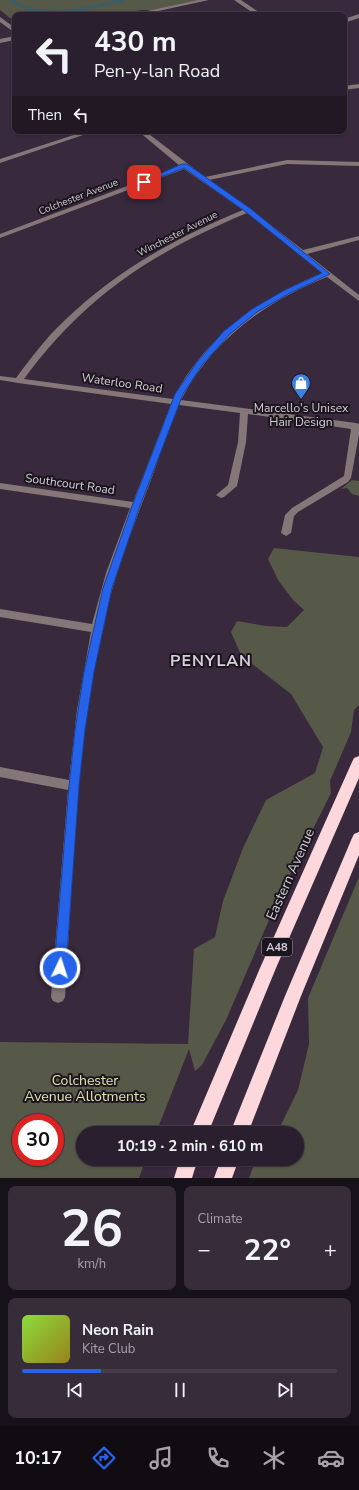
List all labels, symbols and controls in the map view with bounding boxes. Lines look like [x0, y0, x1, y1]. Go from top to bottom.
text: 430 m [94, 23, 177, 61]
icon: left [28, 28, 80, 80]
text: Pen-y-lan Road [94, 59, 220, 83]
icon: left [70, 104, 92, 126]
text: Then [28, 105, 62, 125]
pin [127, 165, 161, 199]
icon: arrive [133, 171, 155, 193]
street label: Colchester Avenue [37, 175, 120, 219]
street label: Winchester Avenue [135, 208, 220, 260]
street label: Waterloo Road [81, 369, 163, 397]
shop icon: Marcello's Unisex Hair Design [290, 372, 312, 400]
place label: Marcello's Unisex Hair Design [254, 400, 349, 430]
street label: Southcourt Road [24, 470, 116, 498]
district label: PENYLAN [170, 650, 252, 672]
street label: Eastern Avenue [262, 825, 319, 923]
road number: A48 [262, 938, 292, 956]
position arrow [39, 947, 81, 989]
park label: Colchester Avenue Allotments [24, 1071, 146, 1106]
speed limit sign: 30 [12, 1114, 64, 1166]
text: 10:19 · 2 min · 610 m [117, 1136, 263, 1156]
text: 26 [61, 1193, 123, 1264]
text: Climate [198, 1210, 243, 1228]
text: 22° [244, 1230, 291, 1271]
text: − [198, 1235, 211, 1265]
text: + [324, 1235, 337, 1265]
text: km/h [77, 1255, 106, 1273]
text: Neon Rain [82, 1320, 154, 1340]
text: Kite Club [82, 1340, 135, 1358]
icon: previous [64, 1379, 86, 1401]
icon: pause [169, 1379, 191, 1401]
icon: next [274, 1379, 296, 1401]
icon: directions [90, 1444, 118, 1472]
icon: music [147, 1444, 175, 1472]
icon: phone [204, 1444, 232, 1472]
icon: climate [260, 1444, 288, 1472]
icon: car [317, 1444, 345, 1472]
text: 10:17 [14, 1446, 62, 1470]

